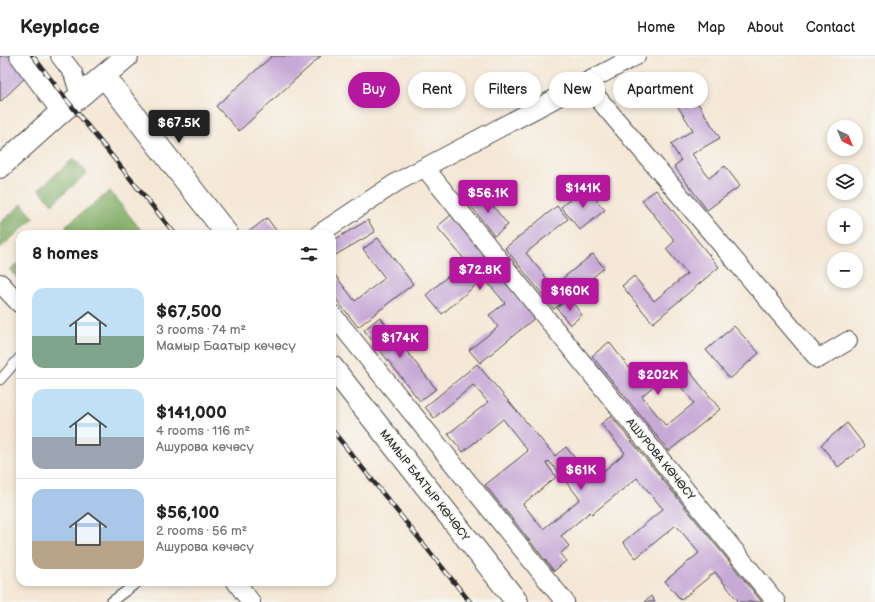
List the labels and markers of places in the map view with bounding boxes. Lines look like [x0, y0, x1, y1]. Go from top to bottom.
pin: $67.5K [146, 110, 212, 144]
pin: $141K [555, 175, 611, 209]
pin: $56.1K [455, 180, 521, 214]
pin: $72.8K [447, 257, 513, 291]
pin: $160K [542, 278, 598, 312]
pin: $174K [372, 325, 428, 359]
pin: $202K [630, 362, 686, 396]
pin: $61K [557, 457, 605, 491]

